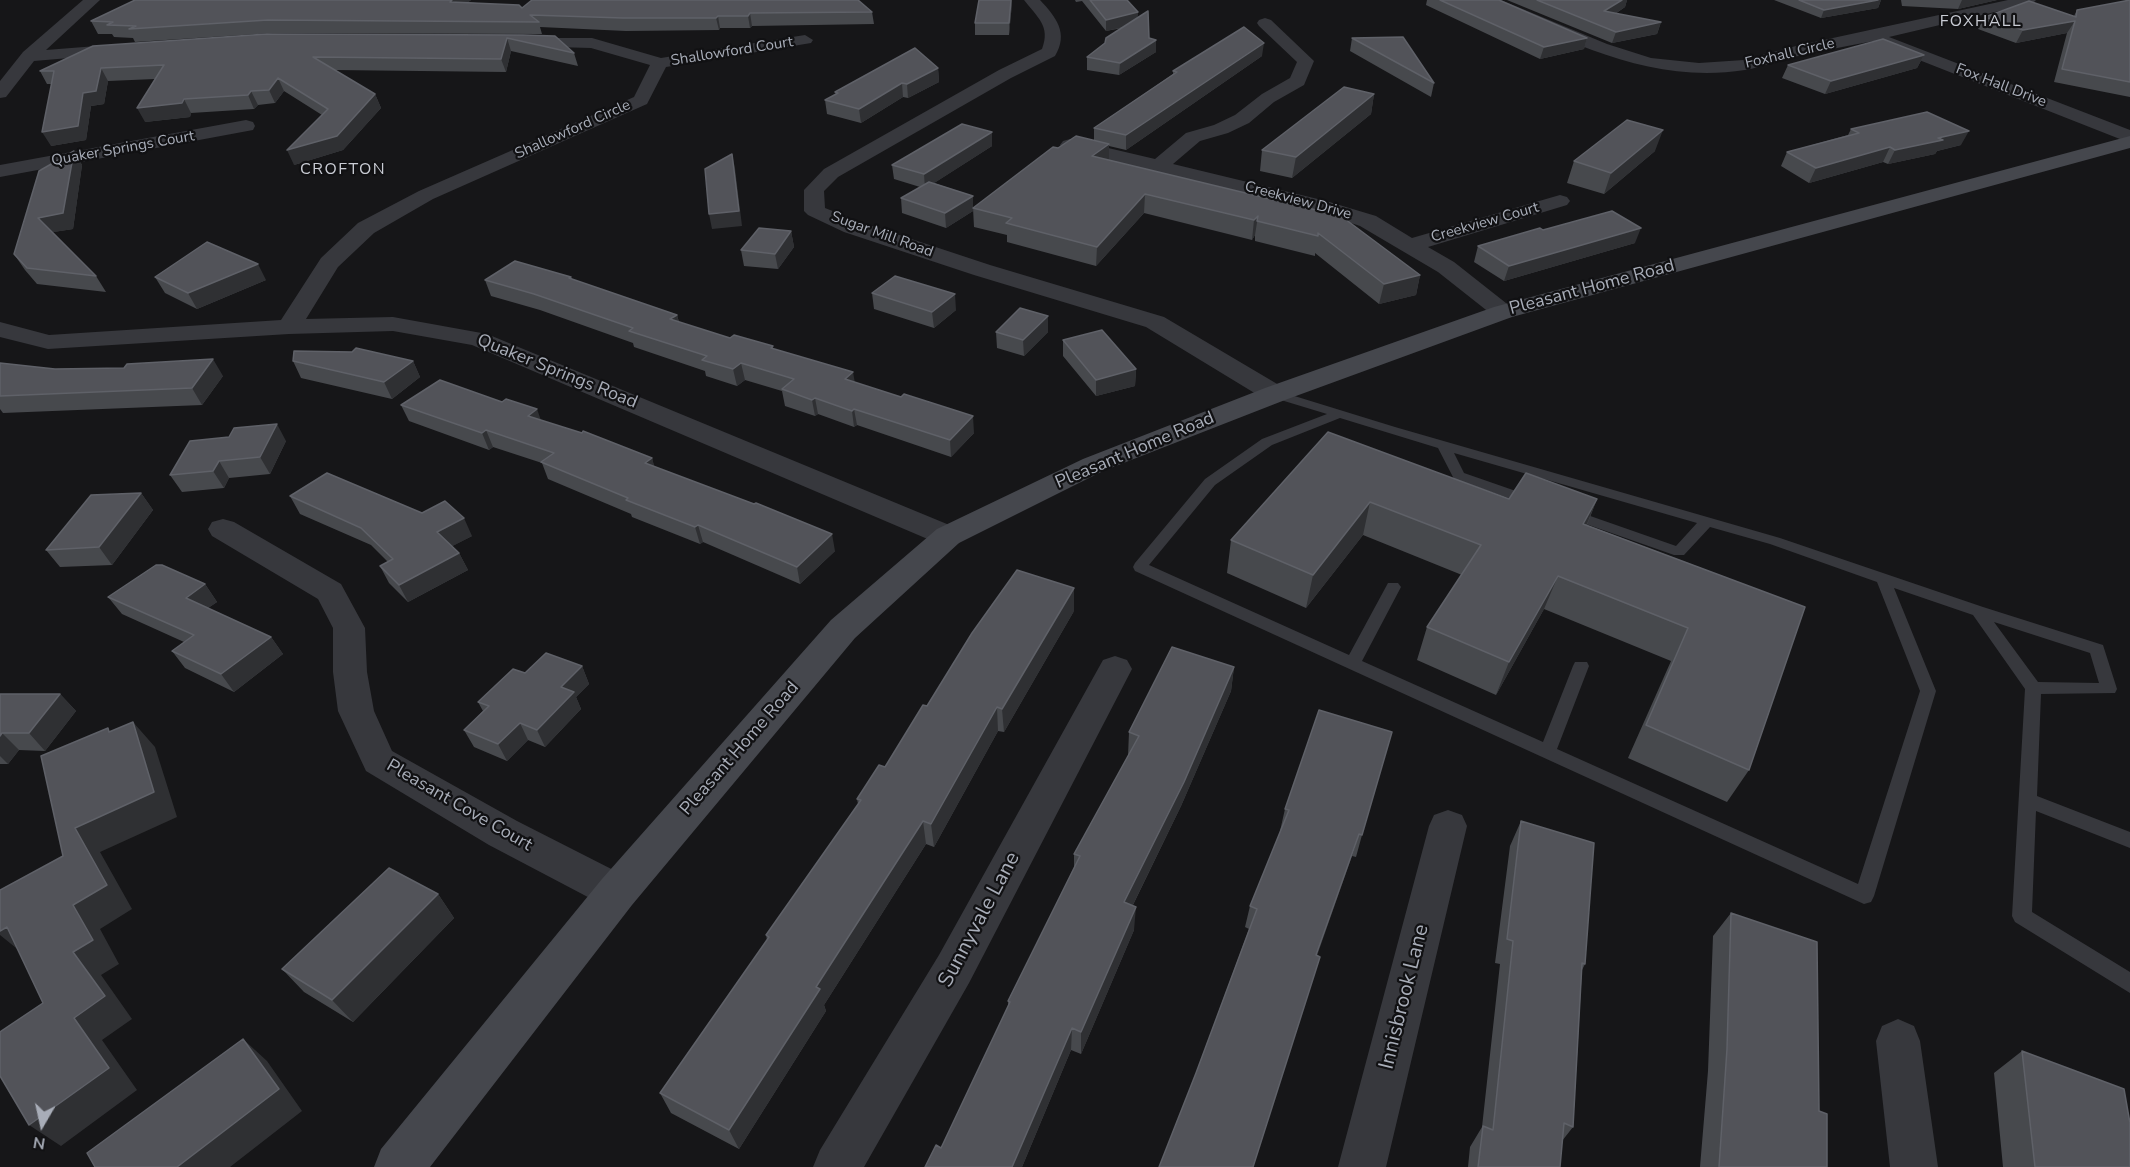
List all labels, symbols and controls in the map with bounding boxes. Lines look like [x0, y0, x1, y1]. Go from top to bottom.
district label: FOXHALL [1940, 12, 2022, 32]
street label: Shallowford Court [669, 33, 795, 71]
street label: Foxhall Circle [1743, 35, 1837, 73]
street label: Fox Hall Drive [1953, 60, 2049, 112]
street label: Shallowford Circle [512, 96, 634, 164]
street label: Quaker Springs Court [50, 128, 196, 170]
district label: CROFTON [300, 160, 386, 180]
street label: Creekview Drive [1243, 178, 1353, 224]
street label: Creekview Court [1429, 199, 1541, 247]
street label: Sugar Mill Road [828, 208, 936, 262]
street label: Pleasant Home Road [1507, 256, 1677, 320]
street label: Quaker Springs Road [474, 330, 640, 414]
street label: Pleasant Home Road [1052, 408, 1218, 494]
street label: Pleasant Home Road [676, 678, 804, 820]
street label: Pleasant Cove Court [382, 755, 536, 857]
street label: Sunnyvale Lane [934, 848, 1026, 992]
street label: Innisbrook Lane [1375, 922, 1435, 1072]
north arrow [12, 1095, 72, 1155]
text: N [32, 1131, 47, 1155]

